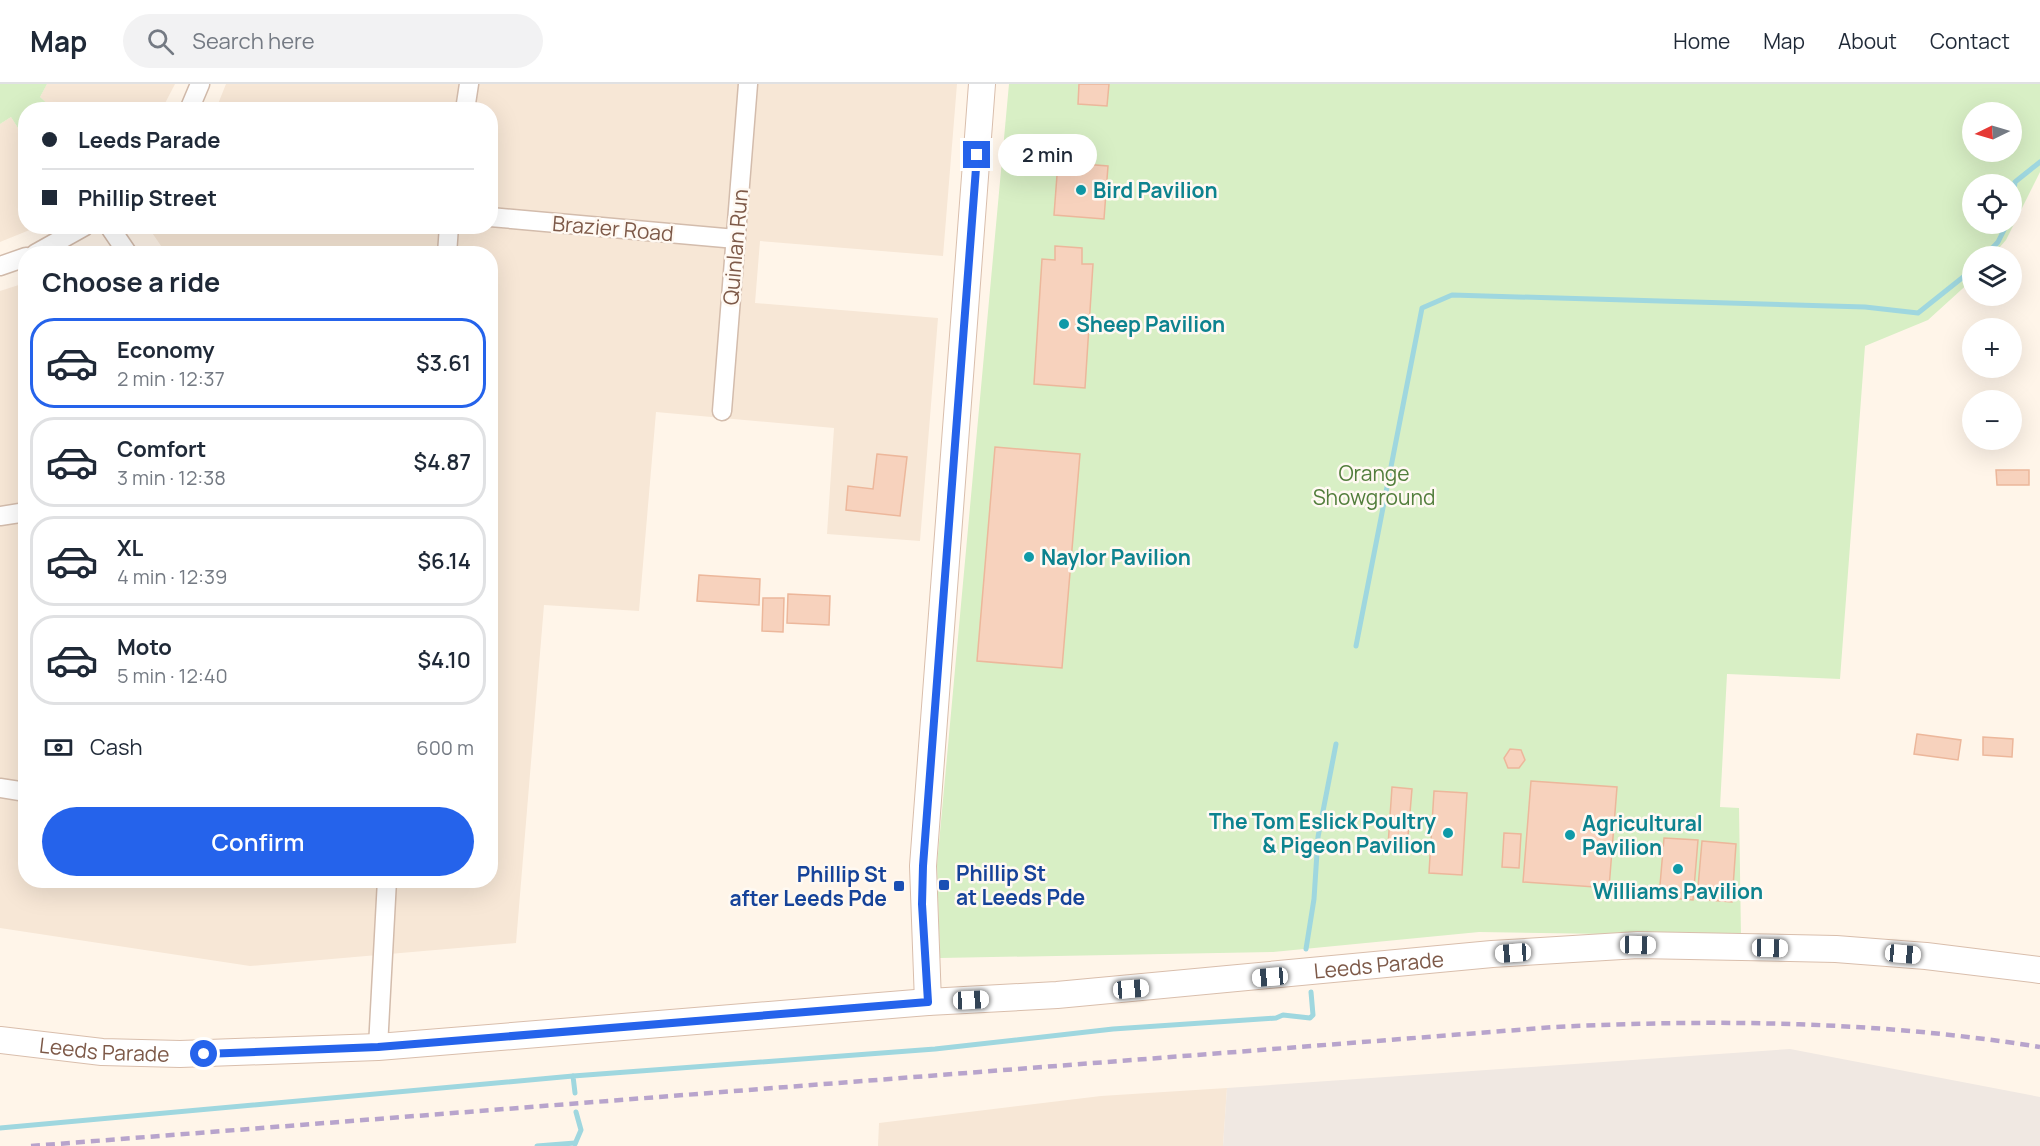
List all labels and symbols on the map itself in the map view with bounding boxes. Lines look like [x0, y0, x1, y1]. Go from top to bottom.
north arrow [1962, 102, 2022, 162]
callout: 2 min [998, 134, 1097, 176]
route end [963, 141, 990, 168]
place label: Bird Pavilion [1093, 176, 1218, 204]
marker: Bird Pavilion [1074, 183, 1088, 197]
street label: Quinlan Run [716, 188, 754, 306]
street label: Brazier Road [551, 209, 675, 247]
place label: Sheep Pavilion [1076, 310, 1225, 338]
marker: Sheep Pavilion [1057, 317, 1071, 331]
park label: Orange Showground [1313, 459, 1435, 511]
place label: Naylor Pavilion [1041, 543, 1191, 571]
marker: Naylor Pavilion [1022, 550, 1036, 564]
place label: The Tom Eslick Poultry & Pigeon Pavilion [1209, 807, 1436, 859]
place label: Agricultural Pavilion [1582, 809, 1703, 861]
marker: The Tom Eslick Poultry & Pigeon Pavilion [1441, 826, 1455, 840]
marker: Agricultural Pavilion [1563, 828, 1577, 842]
place label: Phillip St at Leeds Pde [956, 859, 1085, 911]
place label: Phillip St after Leeds Pde [729, 860, 887, 912]
marker: Williams Pavilion [1671, 862, 1685, 876]
place label: Williams Pavilion [1593, 877, 1763, 905]
marker: Phillip St at Leeds Pde [937, 878, 951, 892]
marker: Phillip St after Leeds Pde [892, 879, 906, 893]
car [1620, 936, 1656, 954]
car [1752, 939, 1788, 957]
car [1494, 943, 1532, 963]
car [1884, 943, 1922, 965]
street label: Leeds Parade [1312, 945, 1445, 985]
car [1251, 966, 1289, 988]
car [1112, 978, 1150, 1000]
car [953, 990, 989, 1010]
street label: Leeds Parade [38, 1031, 170, 1068]
route start [190, 1040, 217, 1067]

